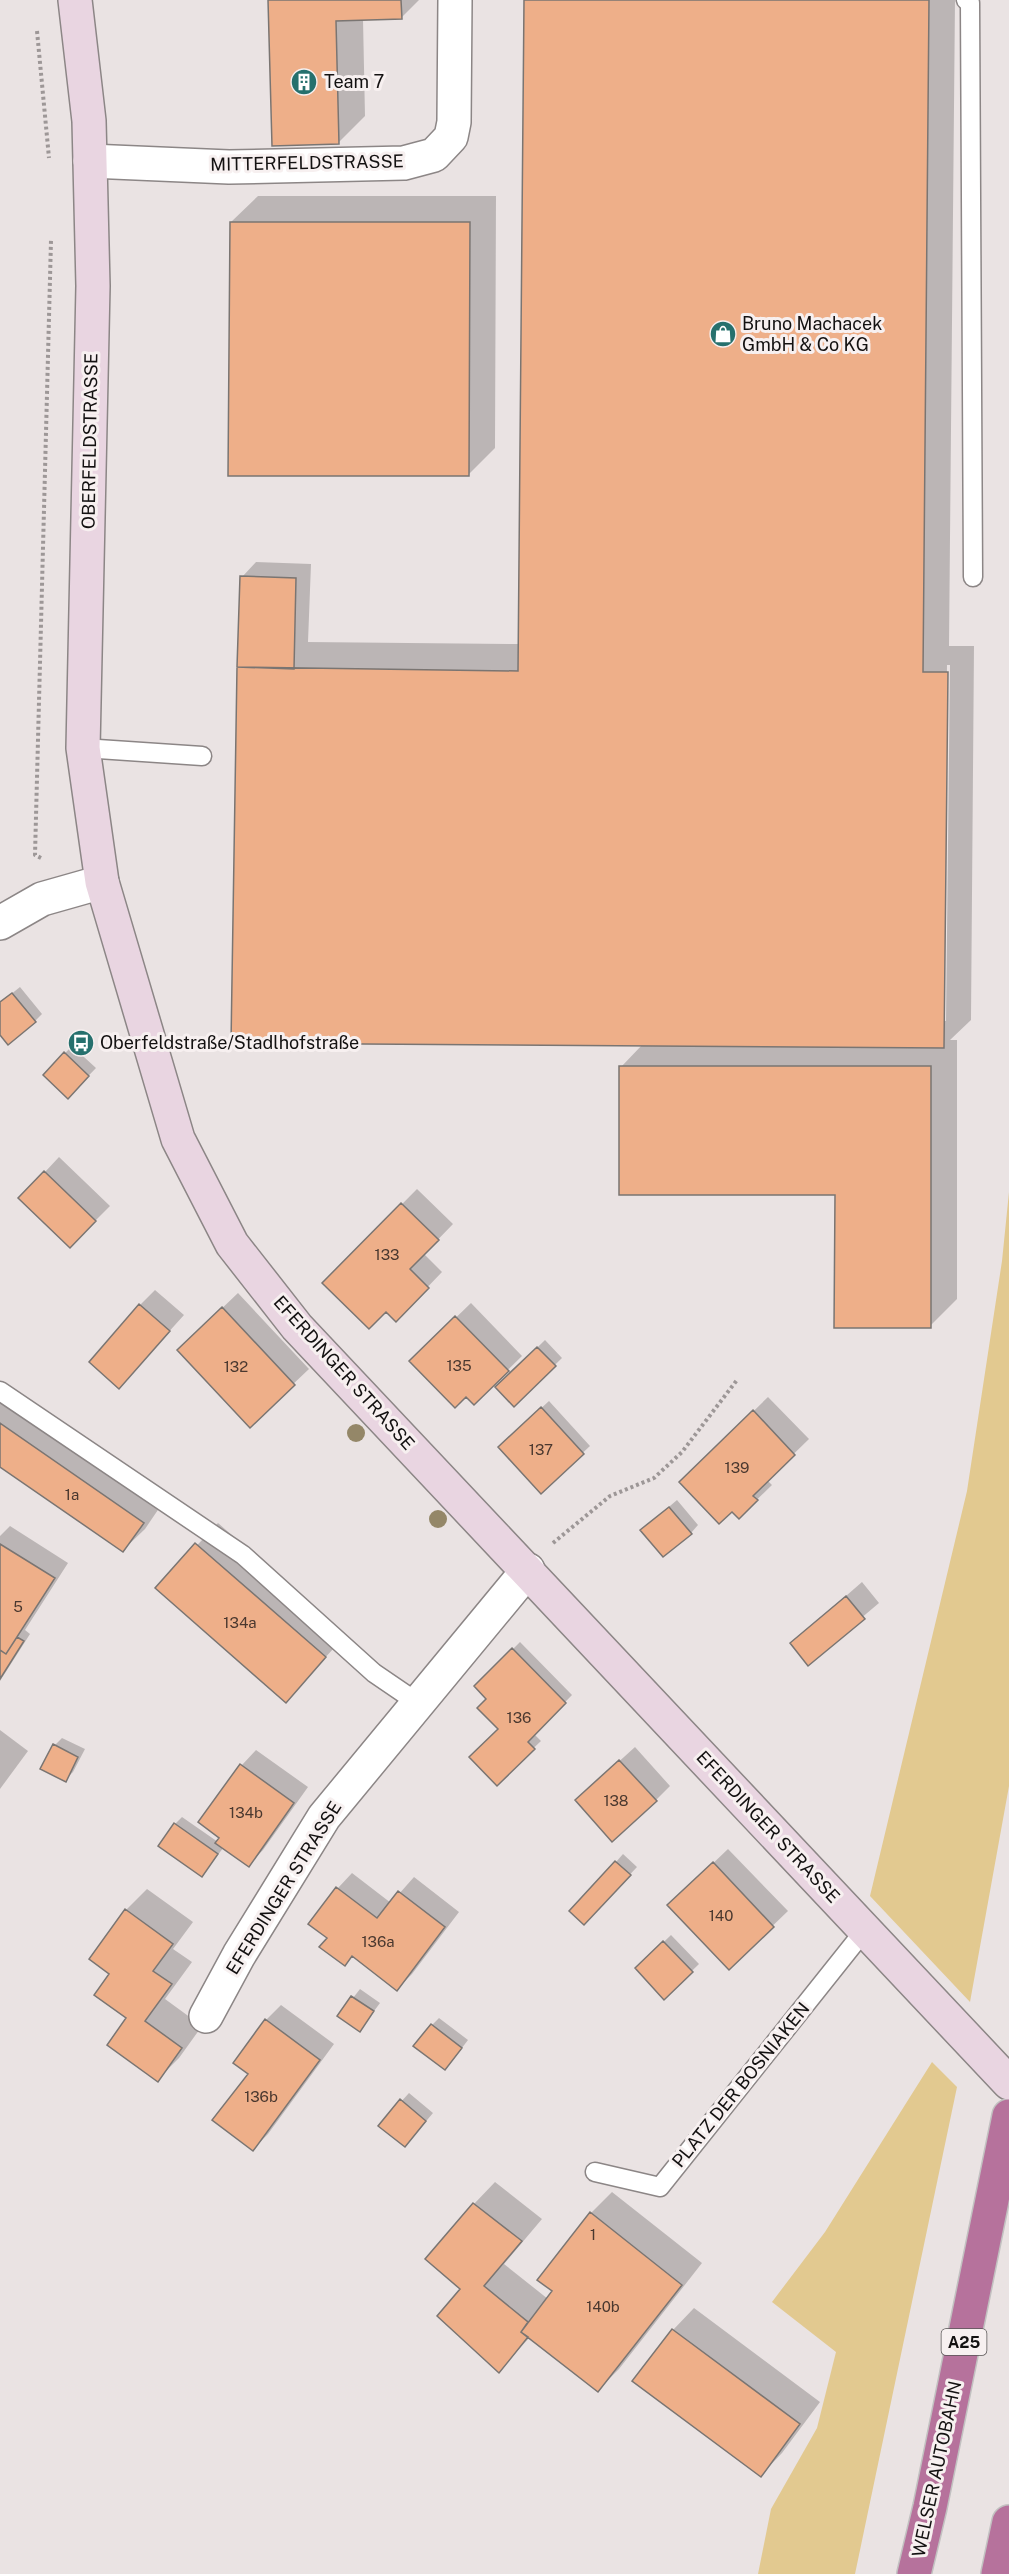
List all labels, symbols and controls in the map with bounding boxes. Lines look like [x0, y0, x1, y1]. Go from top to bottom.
building icon: Team 7 [289, 67, 319, 97]
place label: Team 7 [324, 71, 384, 92]
street label: MITTERFELDSTRASSE [210, 150, 404, 175]
place label: Bruno Machacek GmbH & Co KG [742, 313, 882, 355]
shop icon: Bruno Machacek GmbH & Co KG [708, 319, 738, 349]
street label: OBERFELDSTRASSE [77, 353, 102, 529]
bus stop icon: Oberfeldstraße/Stadlhofstraße [66, 1028, 96, 1058]
place label: Oberfeldstraße/Stadlhofstraße [100, 1032, 359, 1053]
house number: 133 [375, 1246, 399, 1263]
street label: EFERDINGER STRASSE [270, 1291, 419, 1454]
house number: 135 [446, 1357, 472, 1374]
house number: 132 [224, 1358, 248, 1375]
house number: 137 [529, 1441, 553, 1458]
house number: 139 [725, 1459, 749, 1476]
house number: 1a [65, 1486, 79, 1503]
house number: 5 [13, 1598, 23, 1615]
house number: 134a [223, 1614, 257, 1631]
house number: 136 [507, 1709, 531, 1726]
street label: EFERDINGER STRASSE [692, 1746, 844, 1907]
house number: 138 [603, 1792, 629, 1809]
street label: EFERDINGER STRASSE [222, 1797, 346, 1978]
house number: 134b [229, 1804, 263, 1821]
house number: 140 [709, 1907, 733, 1924]
house number: 136a [361, 1933, 395, 1950]
street label: PLATZ DER BOSNIAKEN [668, 1998, 814, 2171]
house number: 136b [244, 2088, 278, 2105]
house number: 1 [590, 2226, 596, 2243]
house number: 140b [586, 2298, 620, 2315]
road number: A25 [942, 2329, 986, 2355]
street label: WELSER AUTOBAHN [908, 2379, 965, 2559]

